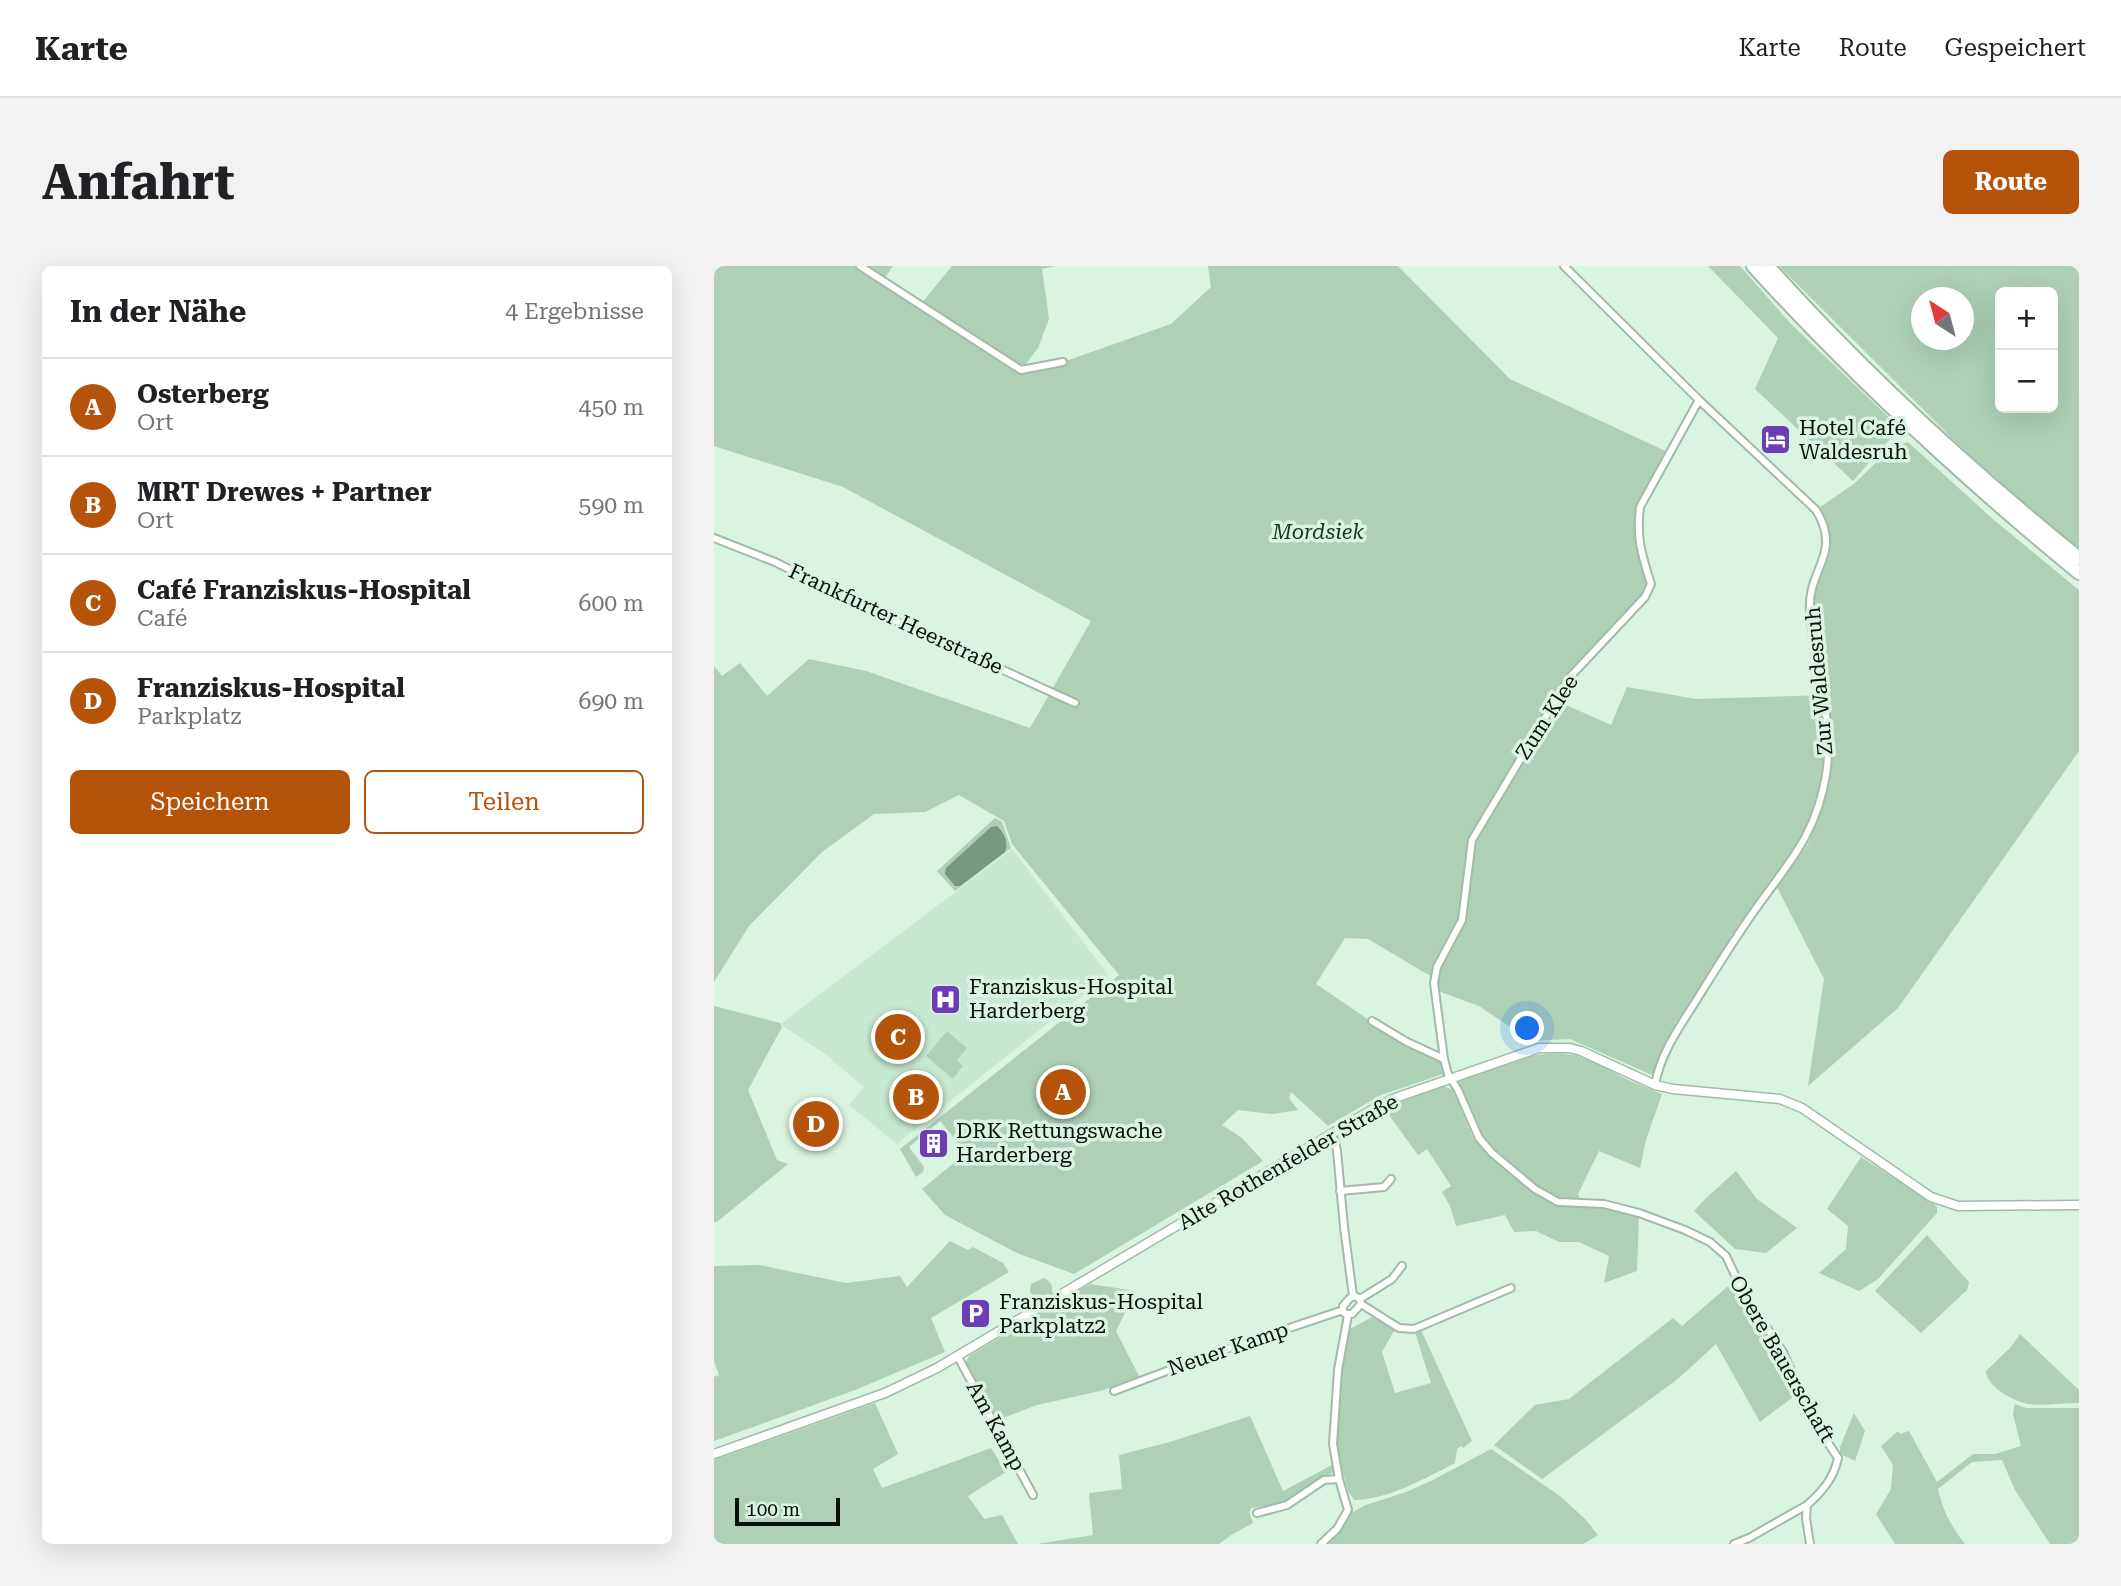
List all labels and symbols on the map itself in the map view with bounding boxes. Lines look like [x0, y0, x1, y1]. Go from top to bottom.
north arrow [1911, 287, 1974, 350]
place label: Hotel Café Waldesruh [1799, 416, 1908, 464]
hotel icon: Hotel Café Waldesruh [1759, 423, 1793, 457]
park label: Mordsiek [1271, 520, 1364, 544]
street label: Frankfurter Heerstraße [785, 559, 1007, 679]
street label: Zur Waldesruh [1801, 605, 1837, 756]
street label: Zum Klee [1511, 670, 1583, 764]
place label: Franziskus-Hospital Harderberg [969, 975, 1173, 1023]
hospital icon: Franziskus-Hospital Harderberg [929, 982, 963, 1016]
pin: C [875, 1011, 921, 1063]
your location [1510, 1011, 1544, 1045]
pin: A [1040, 1066, 1086, 1118]
pin: B [893, 1071, 939, 1123]
street label: Alte Rothenfelder Straße [1174, 1089, 1402, 1235]
pin: D [793, 1098, 839, 1150]
place label: DRK Rettungswache Harderberg [956, 1119, 1163, 1167]
building icon: DRK Rettungswache Harderberg [916, 1126, 950, 1160]
street label: Obere Bauerschaft [1724, 1271, 1840, 1447]
place label: Franziskus-Hospital Parkplatz2 [999, 1290, 1203, 1338]
parking icon: Franziskus-Hospital Parkplatz2 [959, 1297, 993, 1331]
street label: Neuer Kamp [1165, 1317, 1291, 1381]
street label: Am Kamp [962, 1377, 1030, 1475]
scale bar [735, 1495, 840, 1527]

